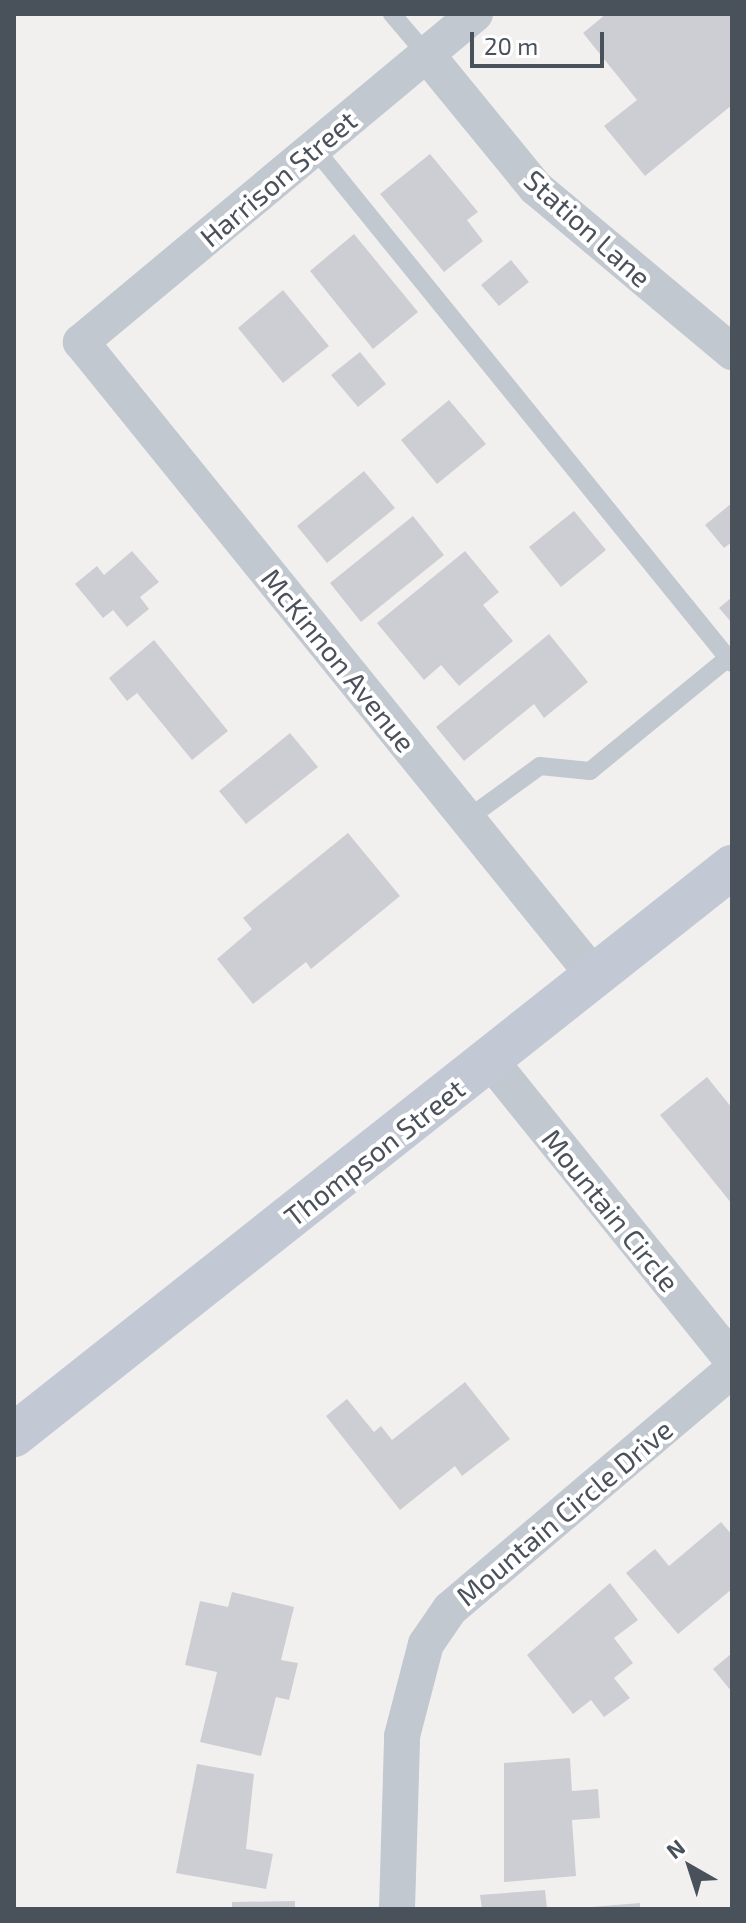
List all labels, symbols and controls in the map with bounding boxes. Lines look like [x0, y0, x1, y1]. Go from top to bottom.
scale bar [474, 16, 608, 66]
text: 20 m [484, 31, 538, 60]
street label: Harrison Street [193, 103, 363, 253]
street label: Station Lane [518, 162, 658, 294]
street label: McKinnon Avenue [255, 561, 423, 759]
street label: Thompson Street [277, 1071, 471, 1233]
street label: Mountain Circle [535, 1122, 687, 1298]
street label: Mountain Circle Drive [449, 1412, 679, 1612]
north arrow [650, 1827, 730, 1907]
text: N [661, 1833, 689, 1863]

